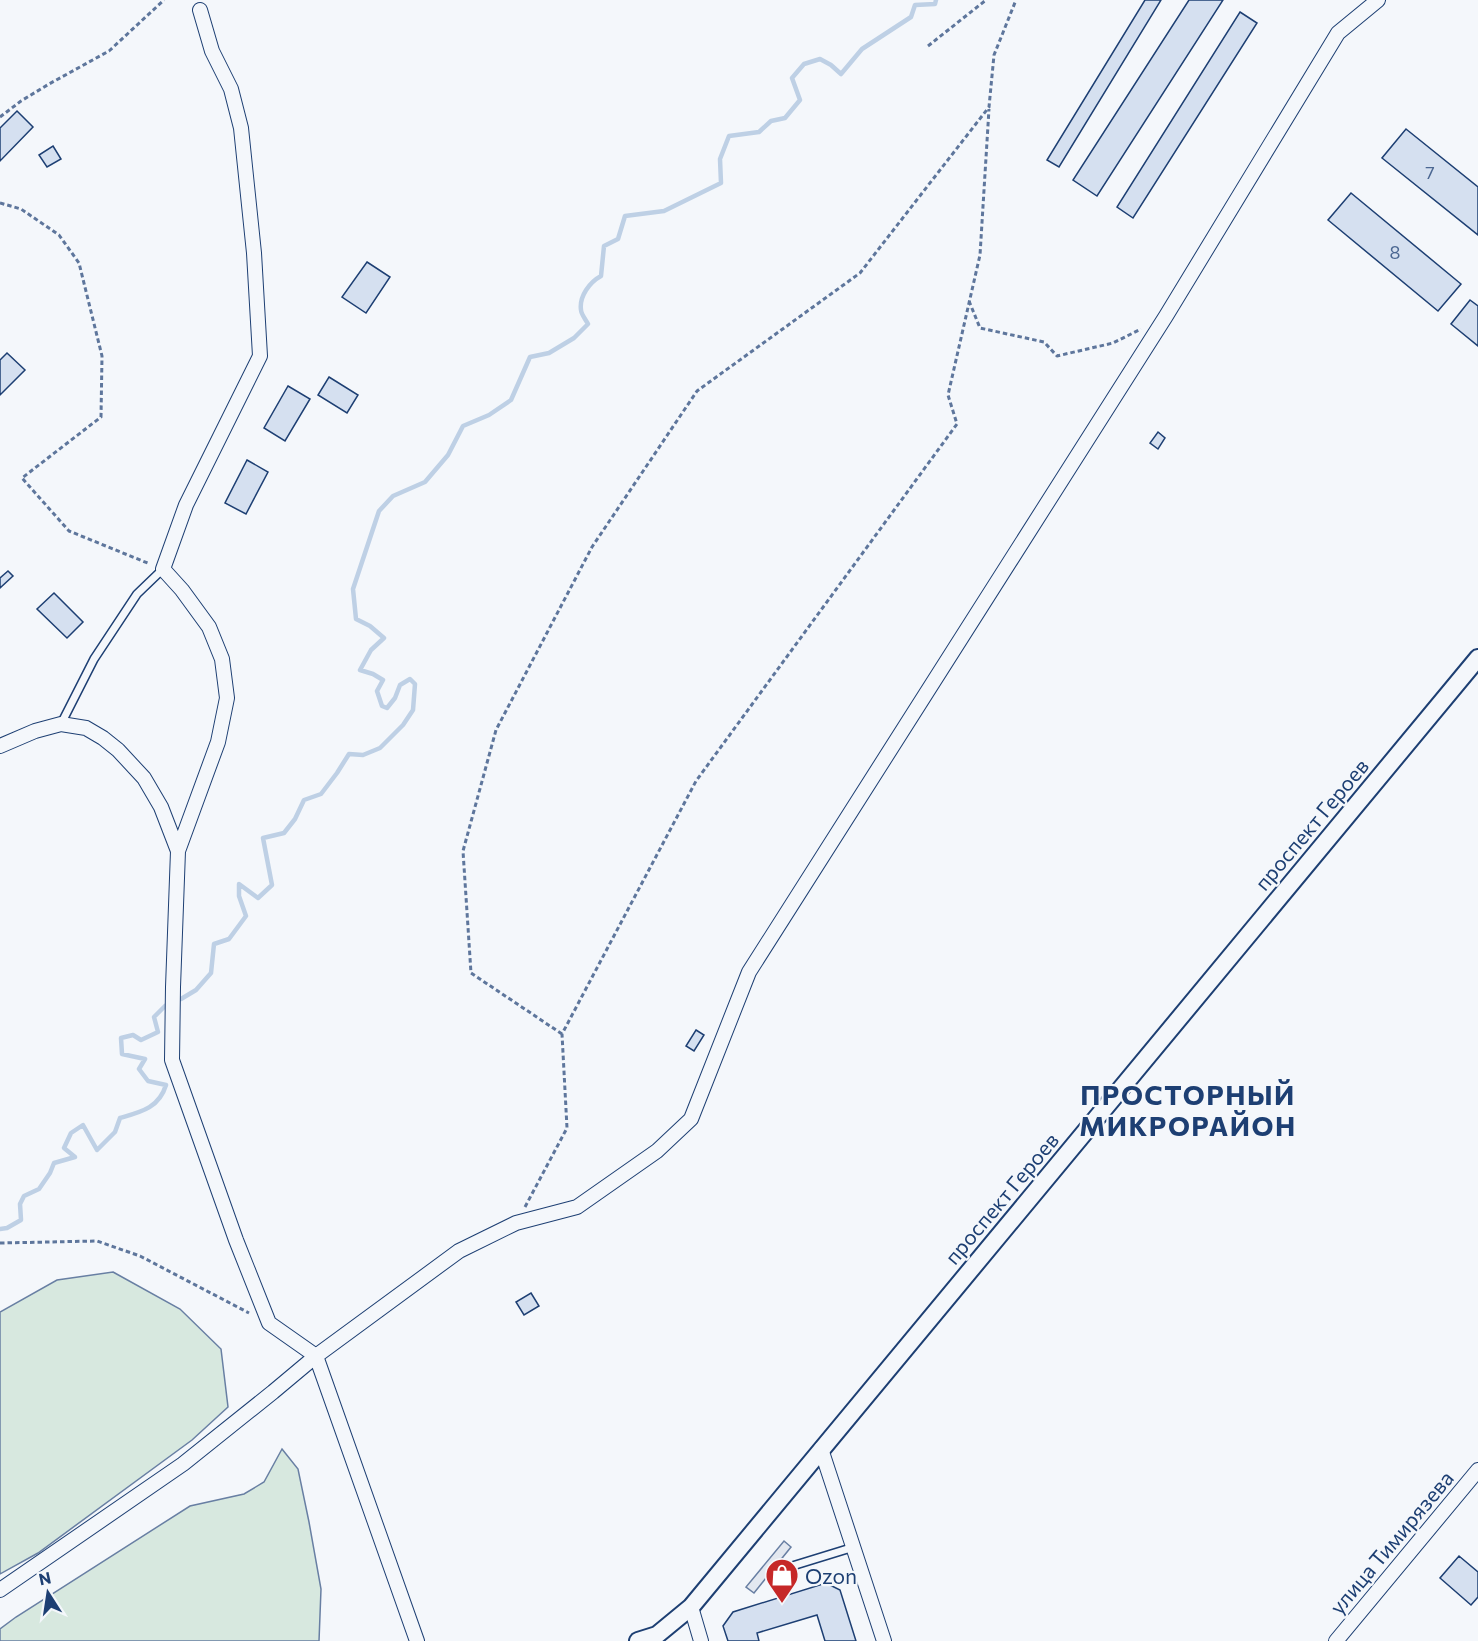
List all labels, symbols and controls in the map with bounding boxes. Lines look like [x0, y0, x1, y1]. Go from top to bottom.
house number: 7 [1425, 161, 1435, 183]
house number: 8 [1390, 241, 1401, 263]
street label: проспект Героев [1249, 753, 1373, 895]
district label: ПРОСТОРНЫЙ МИКРОРАЙОН [1079, 1078, 1297, 1142]
street label: проспект Героев [939, 1127, 1063, 1269]
street label: улица Тимирязева [1324, 1465, 1458, 1619]
shop icon: Ozon [764, 1557, 800, 1604]
north arrow [18, 1563, 78, 1623]
place label: Ozon [805, 1563, 857, 1588]
text: N [37, 1567, 53, 1588]

